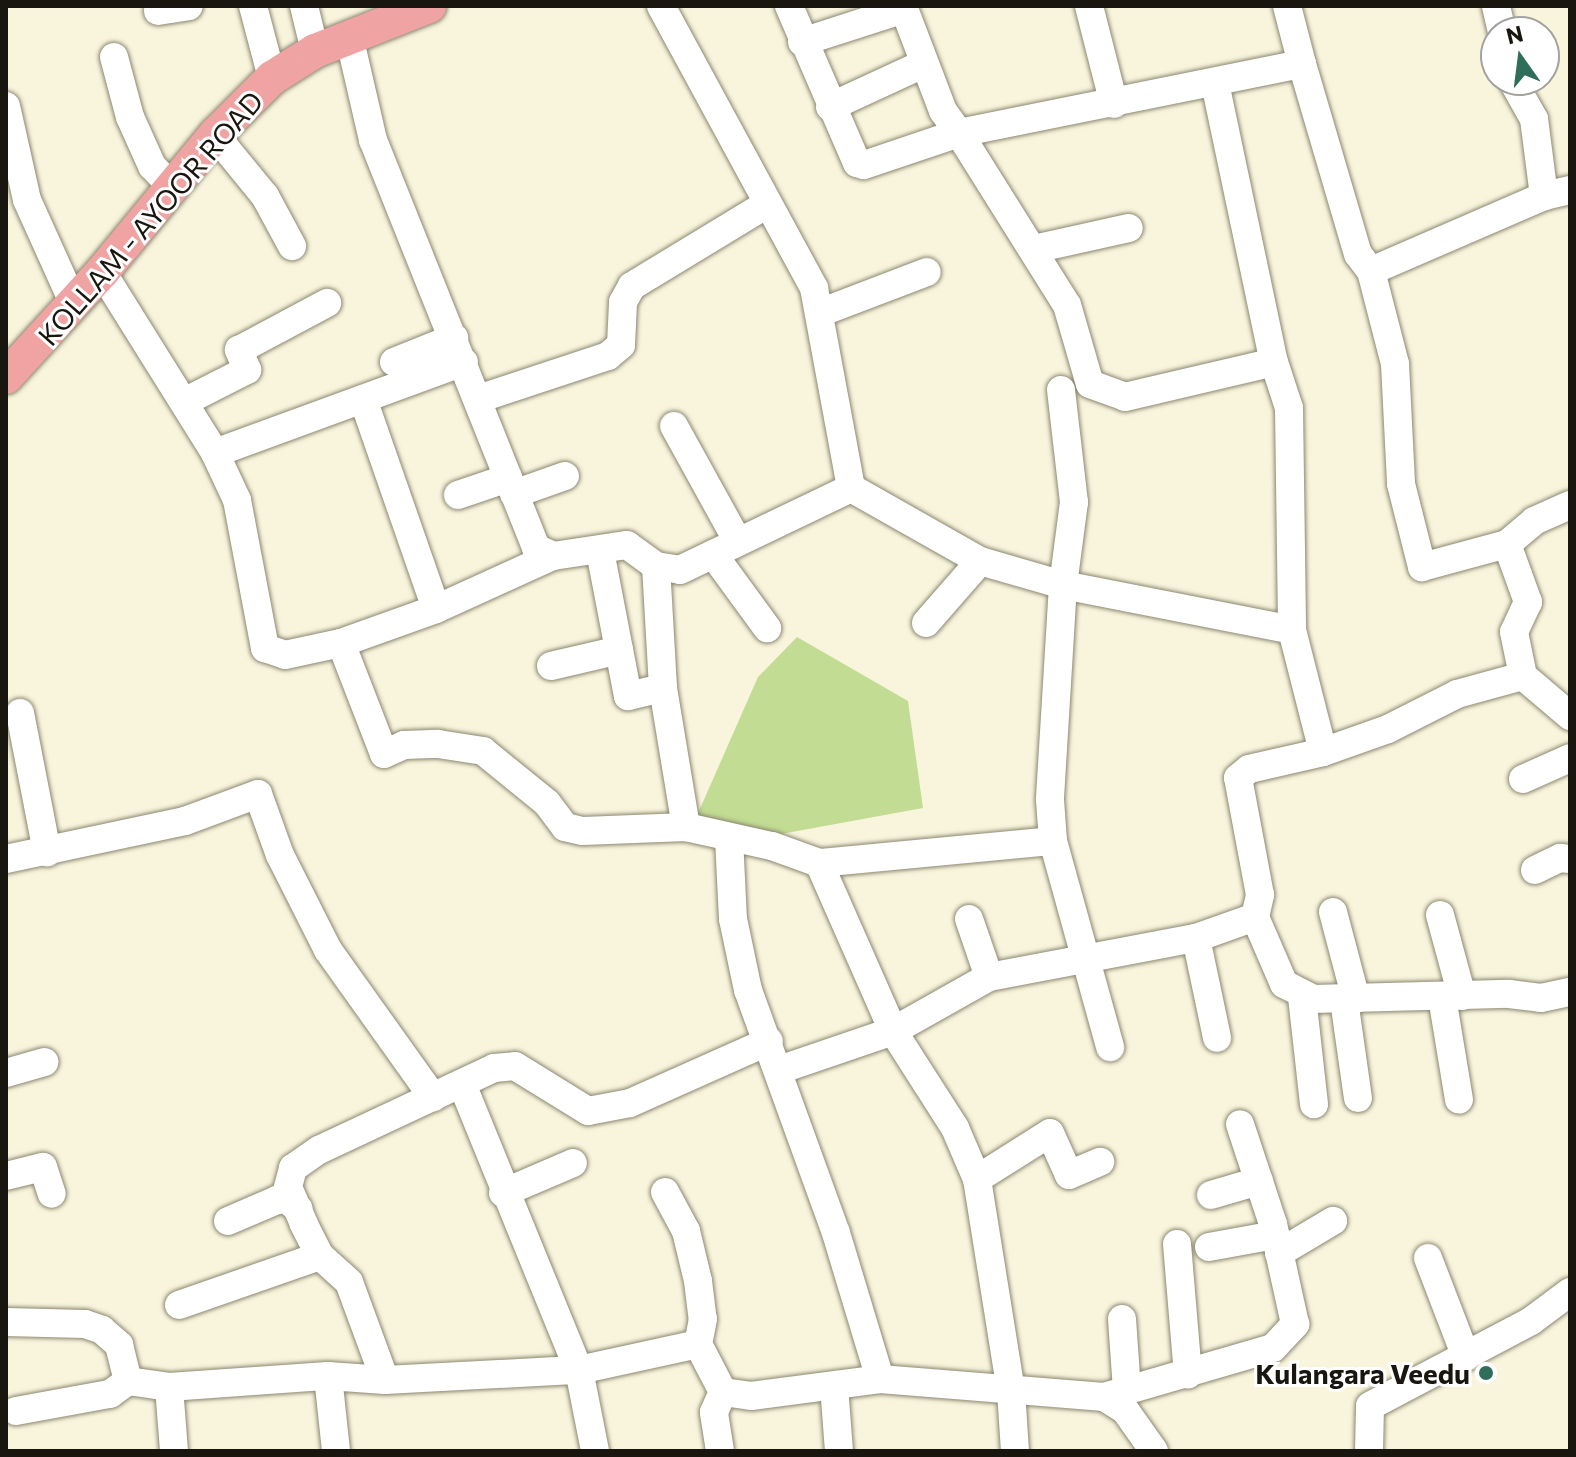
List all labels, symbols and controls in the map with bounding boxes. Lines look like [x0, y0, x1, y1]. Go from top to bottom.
north arrow [1480, 16, 1560, 96]
text: N [1503, 19, 1526, 49]
street label: KOLLAM - AYOOR ROAD [30, 84, 270, 352]
place label: Kulangara Veedu [1255, 1356, 1470, 1390]
marker: Kulangara Veedu [1477, 1364, 1495, 1382]

